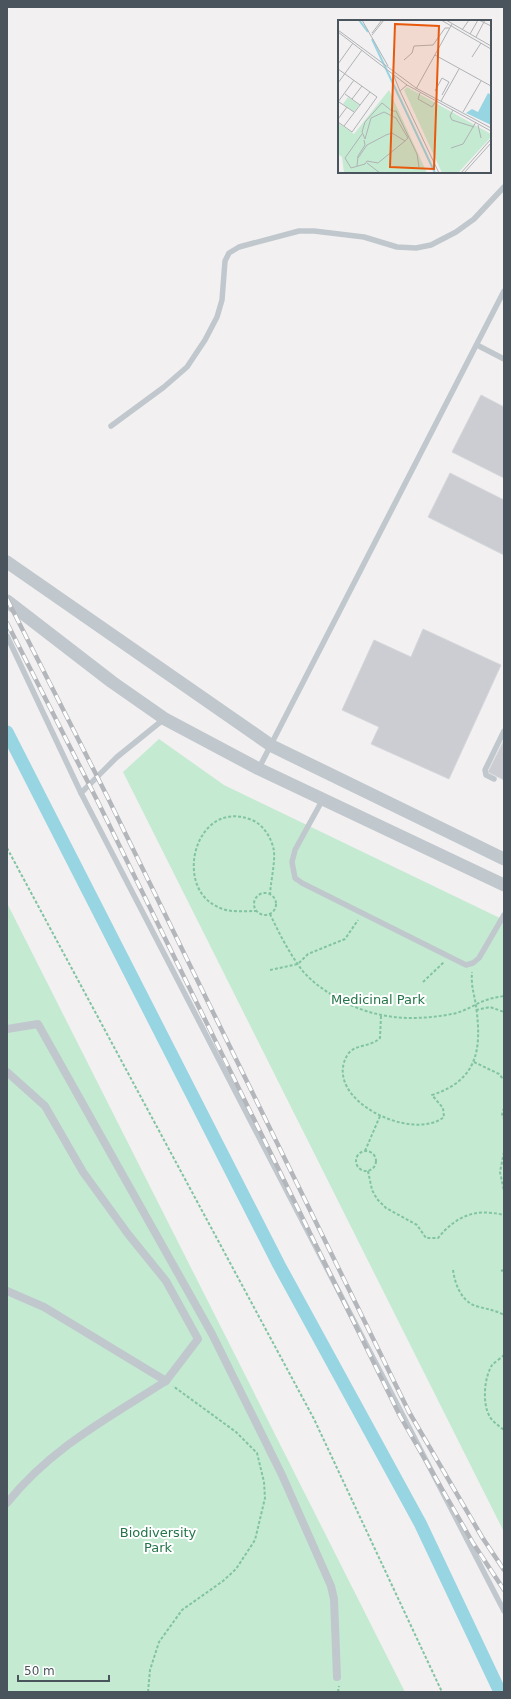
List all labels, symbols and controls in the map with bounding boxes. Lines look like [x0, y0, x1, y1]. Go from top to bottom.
inset map [338, 20, 491, 173]
park label: Medicinal Park [331, 992, 425, 1007]
park label: Biodiversity Park [120, 1525, 197, 1555]
scale bar [18, 1657, 109, 1683]
text: 50 m [24, 1664, 55, 1678]

